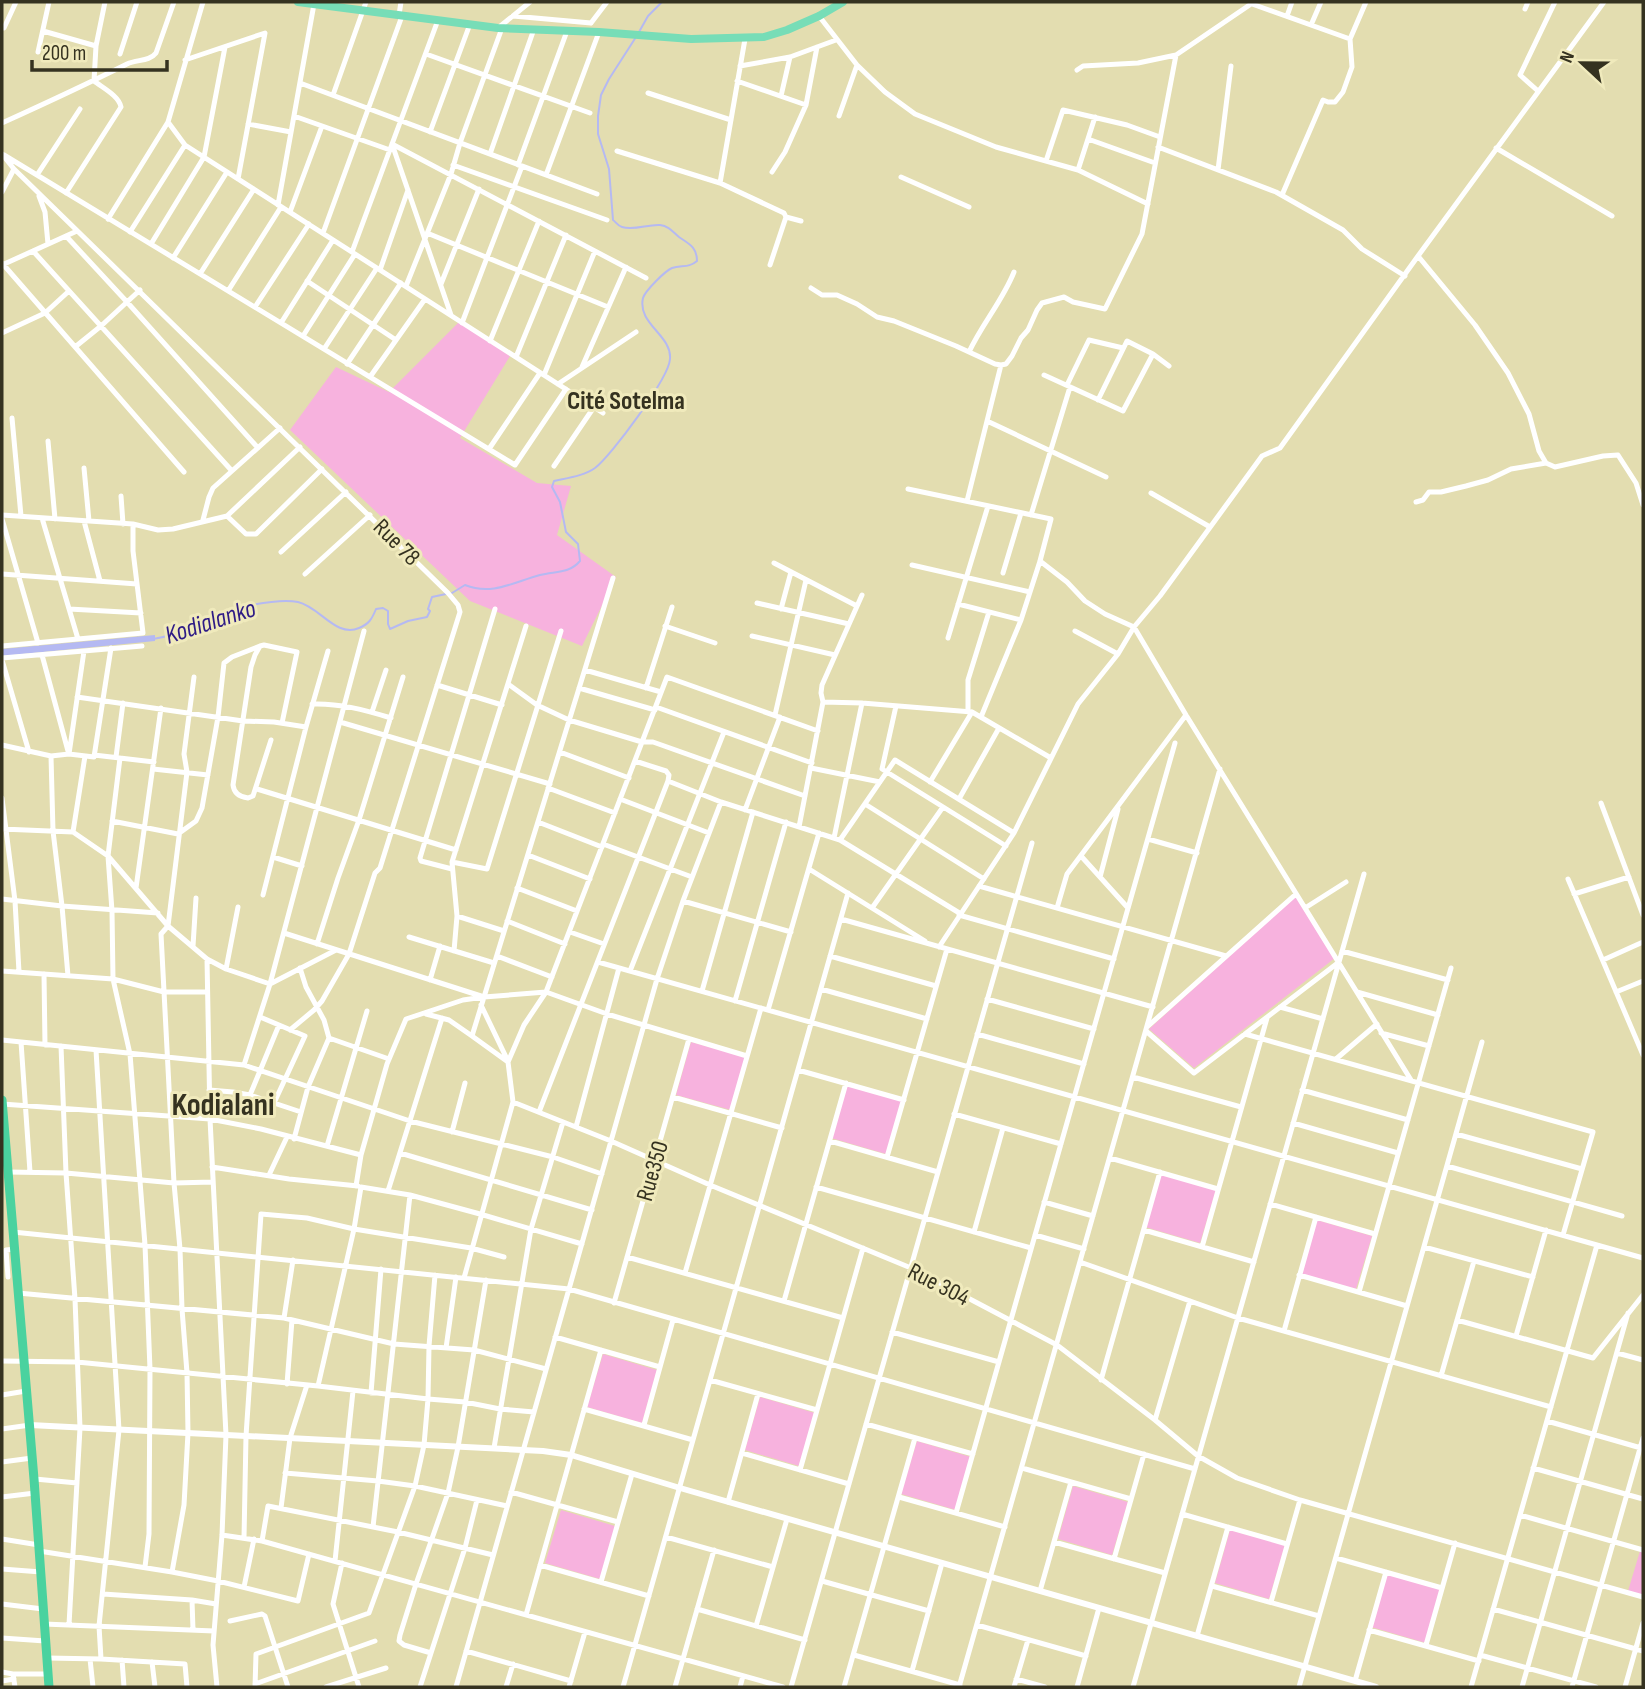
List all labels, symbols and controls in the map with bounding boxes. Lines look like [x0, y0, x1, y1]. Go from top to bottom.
scale bar [32, 28, 166, 72]
north arrow [1547, 28, 1617, 98]
text: 200 m [42, 41, 86, 66]
text: N [1555, 48, 1580, 66]
district label: Cité Sotelma [567, 386, 685, 417]
street label: Rue 78 [367, 513, 426, 572]
water label: Kodialanko [161, 593, 260, 652]
district label: Kodialani [172, 1086, 274, 1125]
street label: Rue350 [630, 1138, 675, 1205]
street label: Rue 304 [903, 1257, 974, 1312]

